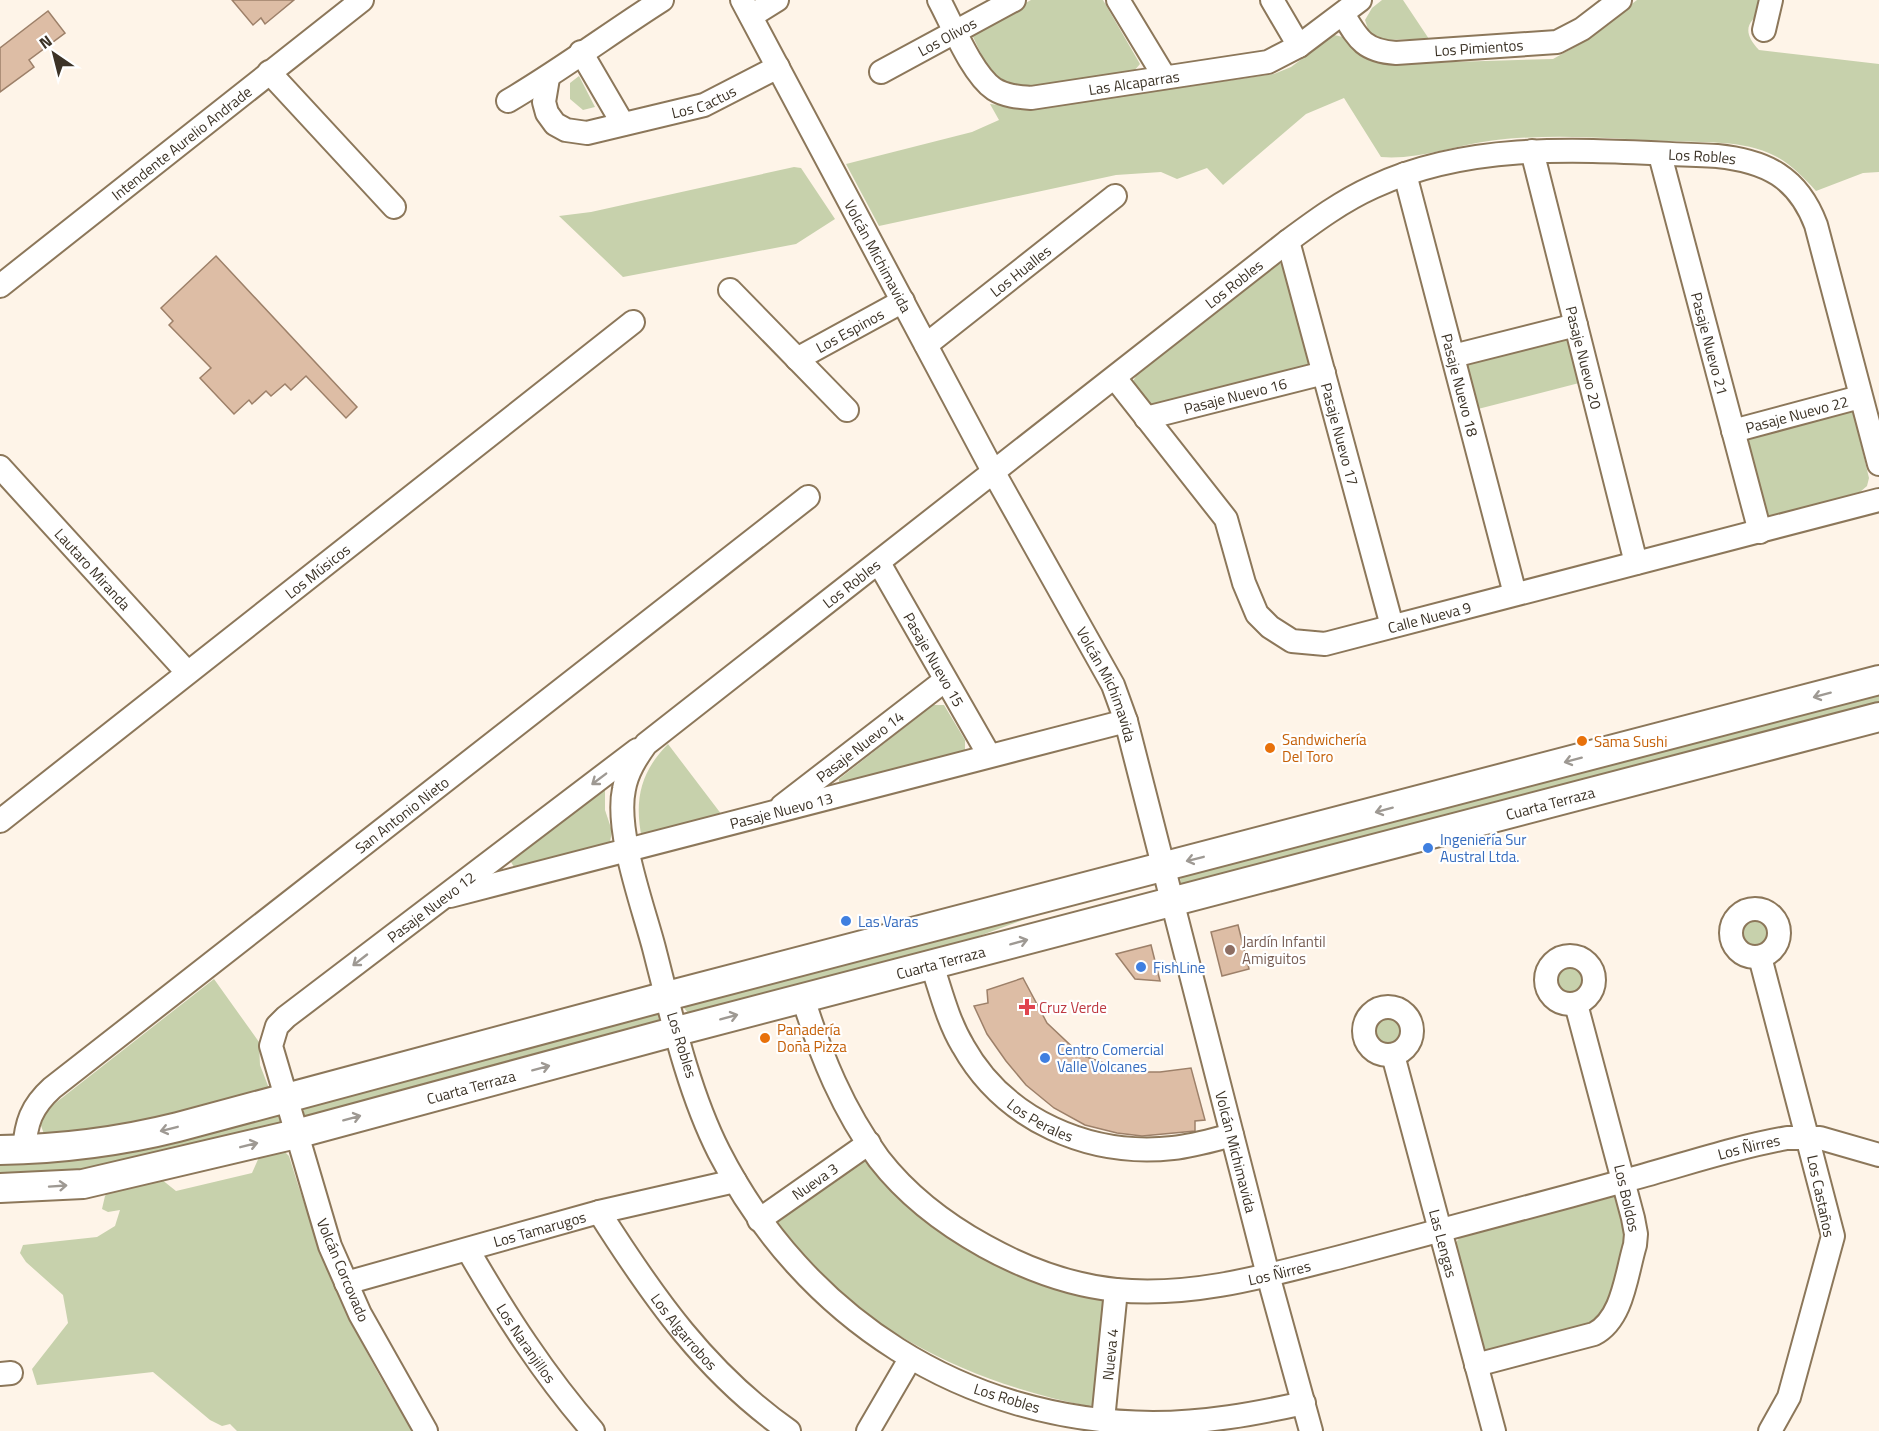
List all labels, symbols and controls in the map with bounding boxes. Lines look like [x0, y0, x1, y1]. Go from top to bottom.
street label: Los Olivos [913, 11, 981, 62]
north arrow [24, 24, 84, 84]
text: N [34, 29, 57, 55]
street label: Los Pimientos [1434, 33, 1524, 62]
street label: Las Alcaparras [1087, 64, 1181, 101]
street label: Los Cactus [669, 79, 740, 124]
street label: Intendente Aurelio Andrade [106, 80, 256, 205]
street label: Los Robles [1668, 142, 1738, 170]
street label: Volcán Michimavida [839, 195, 918, 317]
street label: Los Hualles [985, 239, 1056, 302]
street label: Los Robles [1200, 253, 1268, 314]
street label: Pasaje Nuevo 21 [1685, 289, 1735, 398]
street label: Los Espinos [811, 302, 888, 358]
street label: Pasaje Nuevo 20 [1560, 303, 1608, 412]
street label: Pasaje Nuevo 18 [1436, 331, 1485, 439]
street label: Pasaje Nuevo 16 [1181, 371, 1289, 420]
street label: Pasaje Nuevo 17 [1315, 380, 1365, 488]
street label: Pasaje Nuevo 22 [1743, 389, 1851, 439]
street label: Lautaro Miranda [50, 523, 137, 615]
street label: Los Músicos [280, 538, 355, 604]
street label: Los Robles [817, 553, 885, 613]
street label: Calle Nueva 9 [1385, 595, 1474, 639]
street label: Pasaje Nuevo 15 [898, 608, 970, 711]
street label: Volcán Michimavida [1071, 622, 1143, 745]
one-way arrow [1813, 690, 1832, 702]
street label: Pasaje Nuevo 14 [811, 705, 908, 788]
place label: Sandwichería Del Toro [1282, 728, 1367, 768]
place label: Sama Sushi [1594, 730, 1667, 753]
marker: Sama Sushi [1575, 734, 1589, 748]
marker: Sandwichería Del Toro [1263, 741, 1277, 755]
one-way arrow [1564, 755, 1583, 767]
street label: San Antonio Nieto [350, 770, 454, 859]
one-way arrow [591, 772, 607, 785]
street label: Cuarta Terraza [1503, 780, 1598, 826]
street label: Pasaje Nuevo 13 [727, 786, 835, 835]
one-way arrow [1375, 805, 1394, 816]
place label: Ingeniería Sur Austral Ltda. [1440, 828, 1527, 868]
marker: Ingeniería Sur Austral Ltda. [1421, 841, 1435, 855]
one-way arrow [1186, 854, 1205, 865]
street label: Pasaje Nuevo 12 [382, 866, 480, 948]
place label: Las Varas [858, 910, 919, 933]
marker: Las Varas [839, 914, 853, 928]
place label: Jardín Infantil Amiguitos [1242, 930, 1326, 970]
one-way arrow [1010, 936, 1029, 947]
street label: Cuarta Terraza [894, 939, 988, 985]
marker: Jardín Infantil Amiguitos [1223, 943, 1237, 957]
one-way arrow [352, 953, 368, 966]
place label: FishLine [1153, 956, 1205, 979]
marker: FishLine [1134, 960, 1148, 974]
place label: Cruz Verde [1039, 996, 1107, 1019]
marker: Cruz Verde [1020, 1000, 1034, 1014]
street label: Los Robles [661, 1009, 703, 1081]
one-way arrow [719, 1011, 738, 1023]
place label: Panadería Doña Pizza [777, 1018, 847, 1058]
marker: Panadería Doña Pizza [758, 1031, 772, 1045]
place label: Centro Comercial Valle Volcanes [1057, 1038, 1164, 1078]
marker: Centro Comercial Valle Volcanes [1038, 1051, 1052, 1065]
one-way arrow [531, 1061, 550, 1073]
street label: Cuarta Terraza [424, 1064, 518, 1110]
street label: Volcán Michimavida [1210, 1088, 1263, 1216]
street label: Los Perales [1002, 1092, 1077, 1147]
one-way arrow [342, 1112, 361, 1124]
one-way arrow [160, 1124, 179, 1135]
street label: Los Ñirres [1715, 1128, 1782, 1165]
one-way arrow [239, 1139, 258, 1151]
street label: Los Castaños [1801, 1153, 1841, 1239]
street label: Nueva 3 [787, 1157, 843, 1205]
street label: Los Boldos [1608, 1162, 1646, 1234]
one-way arrow [48, 1180, 68, 1191]
street label: Los Tamarugos [491, 1205, 589, 1253]
street label: Las Lengas [1423, 1207, 1464, 1280]
street label: Volcán Corcovado [311, 1215, 375, 1326]
street label: Los Ñirres [1246, 1254, 1313, 1291]
street label: Los Algarrobos [646, 1288, 723, 1375]
street label: Los Naranjillos [491, 1299, 562, 1388]
street label: Nueva 4 [1096, 1327, 1124, 1381]
street label: Los Robles [971, 1377, 1043, 1419]

